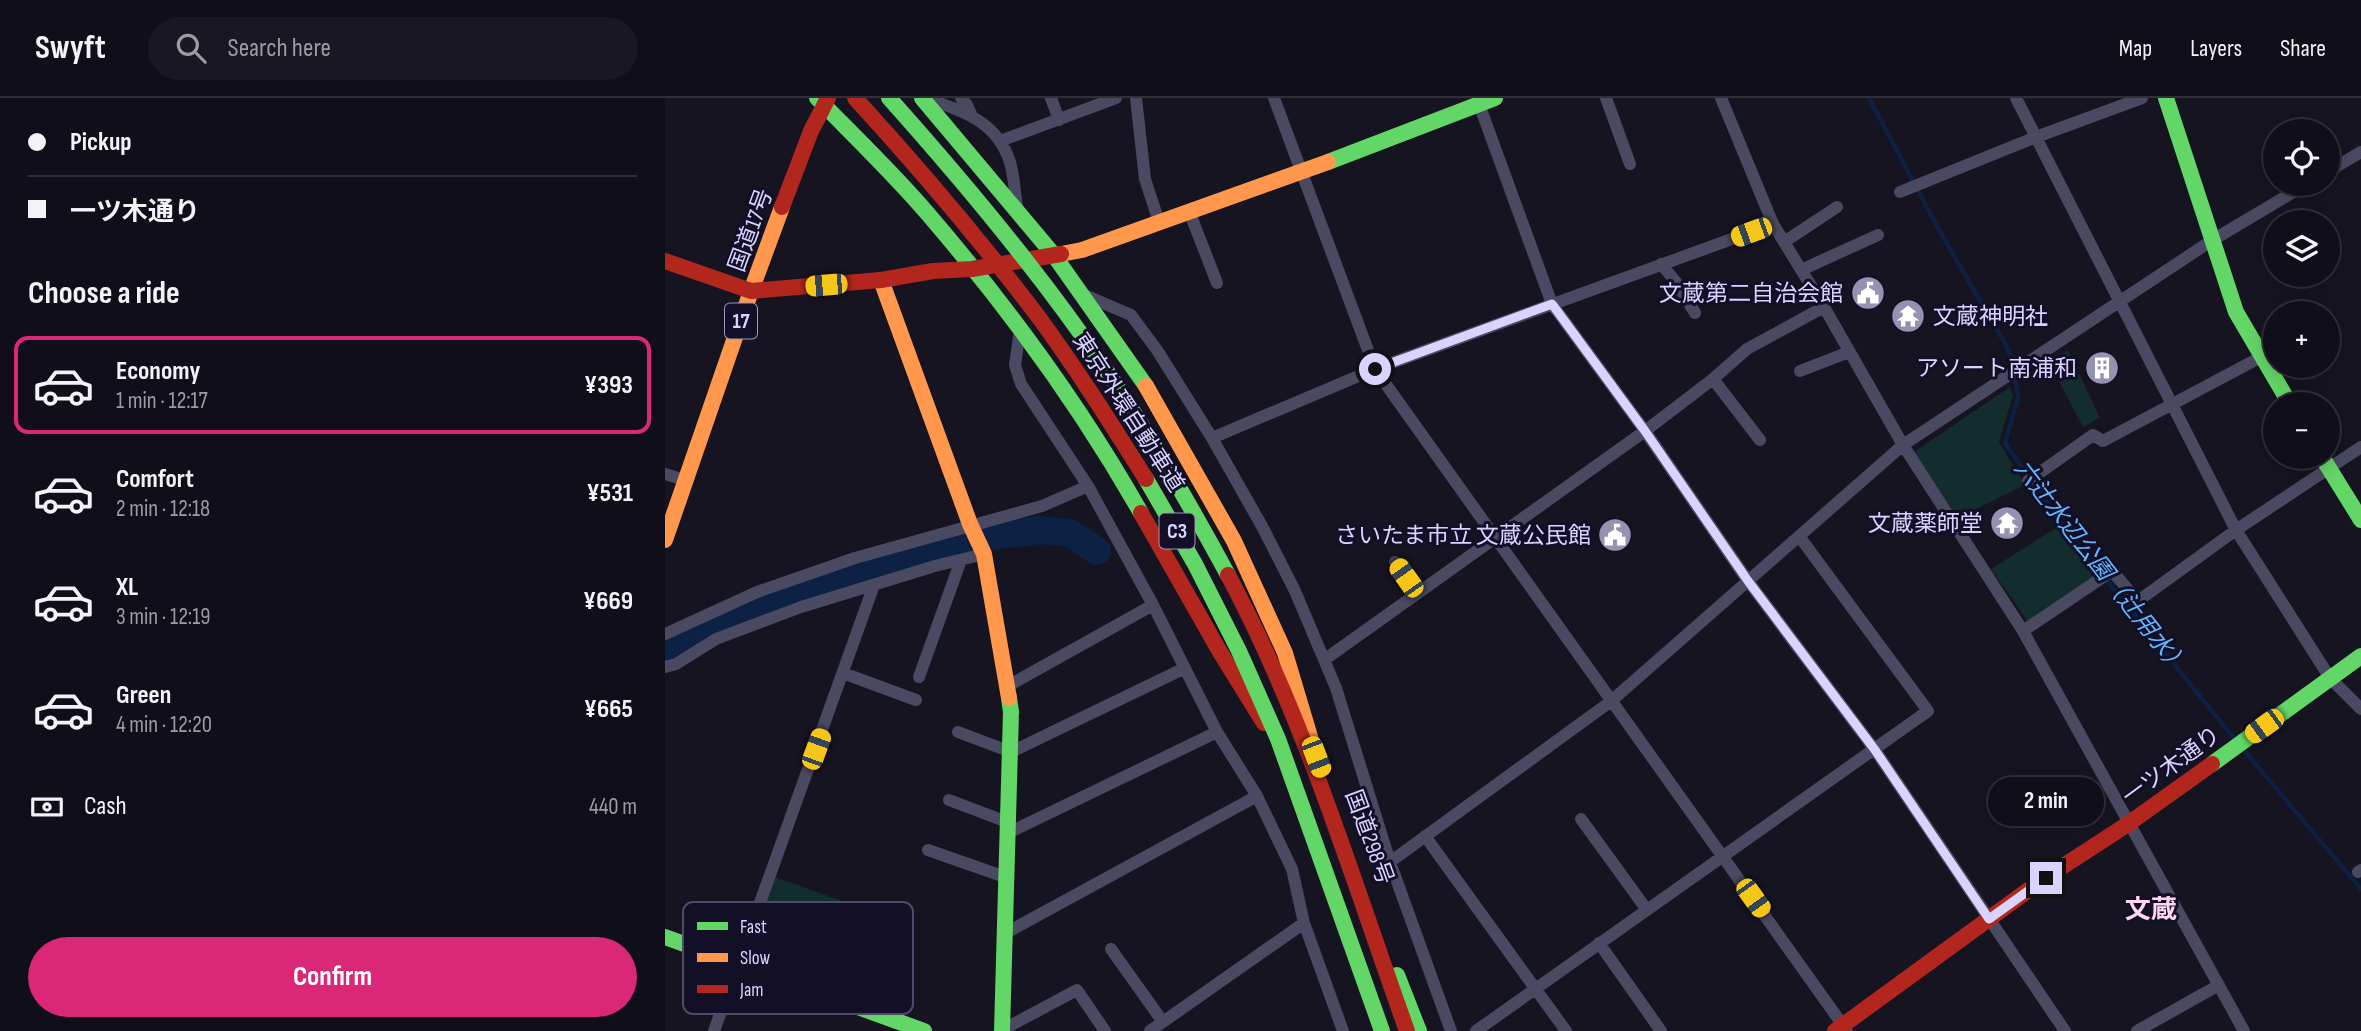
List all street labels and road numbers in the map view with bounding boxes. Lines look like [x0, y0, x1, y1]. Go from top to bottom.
street label: 国道17号 [723, 185, 779, 276]
road number: 17 [725, 304, 757, 339]
street label: 東京外環自動車道 [1066, 328, 1190, 497]
road number: C3 [1159, 514, 1195, 548]
street label: 一ツ木通り [2117, 721, 2226, 811]
street label: 国道298号 [1339, 786, 1399, 889]

